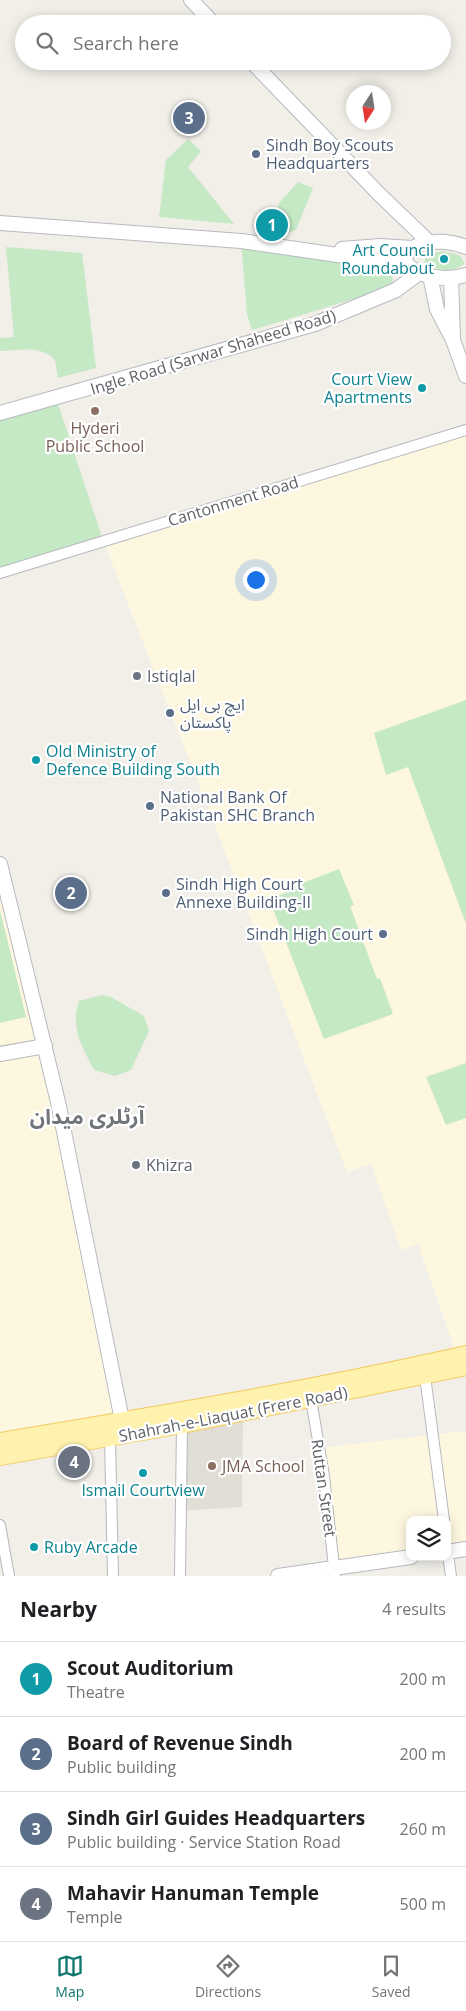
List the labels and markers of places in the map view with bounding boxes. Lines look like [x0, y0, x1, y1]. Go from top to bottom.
pin: 3 [173, 99, 205, 137]
place label: Sindh Boy Scouts Headquarters [266, 134, 394, 174]
marker: Sindh Boy Scouts Headquarters [250, 148, 262, 160]
pin: 1 [256, 206, 288, 244]
place label: Art Council Roundabout [341, 239, 434, 279]
marker: Art Council Roundabout [438, 253, 450, 265]
place label: Court View Apartments [324, 368, 413, 408]
marker: Court View Apartments [416, 382, 428, 394]
marker: Hyderi Public School [89, 405, 101, 417]
place label: Hyderi Public School [46, 417, 144, 457]
place label: Istiqlal [147, 665, 196, 687]
marker: Istiqlal [131, 670, 143, 682]
place label: ایچ بی ایل پاکستان [180, 693, 245, 733]
marker: ایچ بی ایل پاکستان [164, 707, 176, 719]
place label: Old Ministry of Defence Building South [46, 740, 220, 780]
marker: Old Ministry of Defence Building South [30, 754, 42, 766]
place label: National Bank Of Pakistan SHC Branch [160, 786, 315, 826]
marker: National Bank Of Pakistan SHC Branch [144, 800, 156, 812]
place label: Sindh High Court Annexe Building-II [176, 873, 311, 913]
pin: 2 [55, 874, 87, 912]
marker: Sindh High Court Annexe Building-II [160, 887, 172, 899]
place label: Sindh High Court [246, 923, 373, 945]
marker: Sindh High Court [377, 928, 389, 940]
place label: Khizra [146, 1154, 193, 1176]
marker: Khizra [130, 1159, 142, 1171]
pin: 4 [58, 1443, 90, 1481]
place label: JMA School [220, 1455, 305, 1477]
marker: JMA School [206, 1460, 218, 1472]
marker: Ismail Courtview [137, 1467, 149, 1479]
place label: Ismail Courtview [81, 1479, 205, 1501]
place label: Ruby Arcade [44, 1536, 138, 1558]
marker: Ruby Arcade [28, 1541, 40, 1553]

